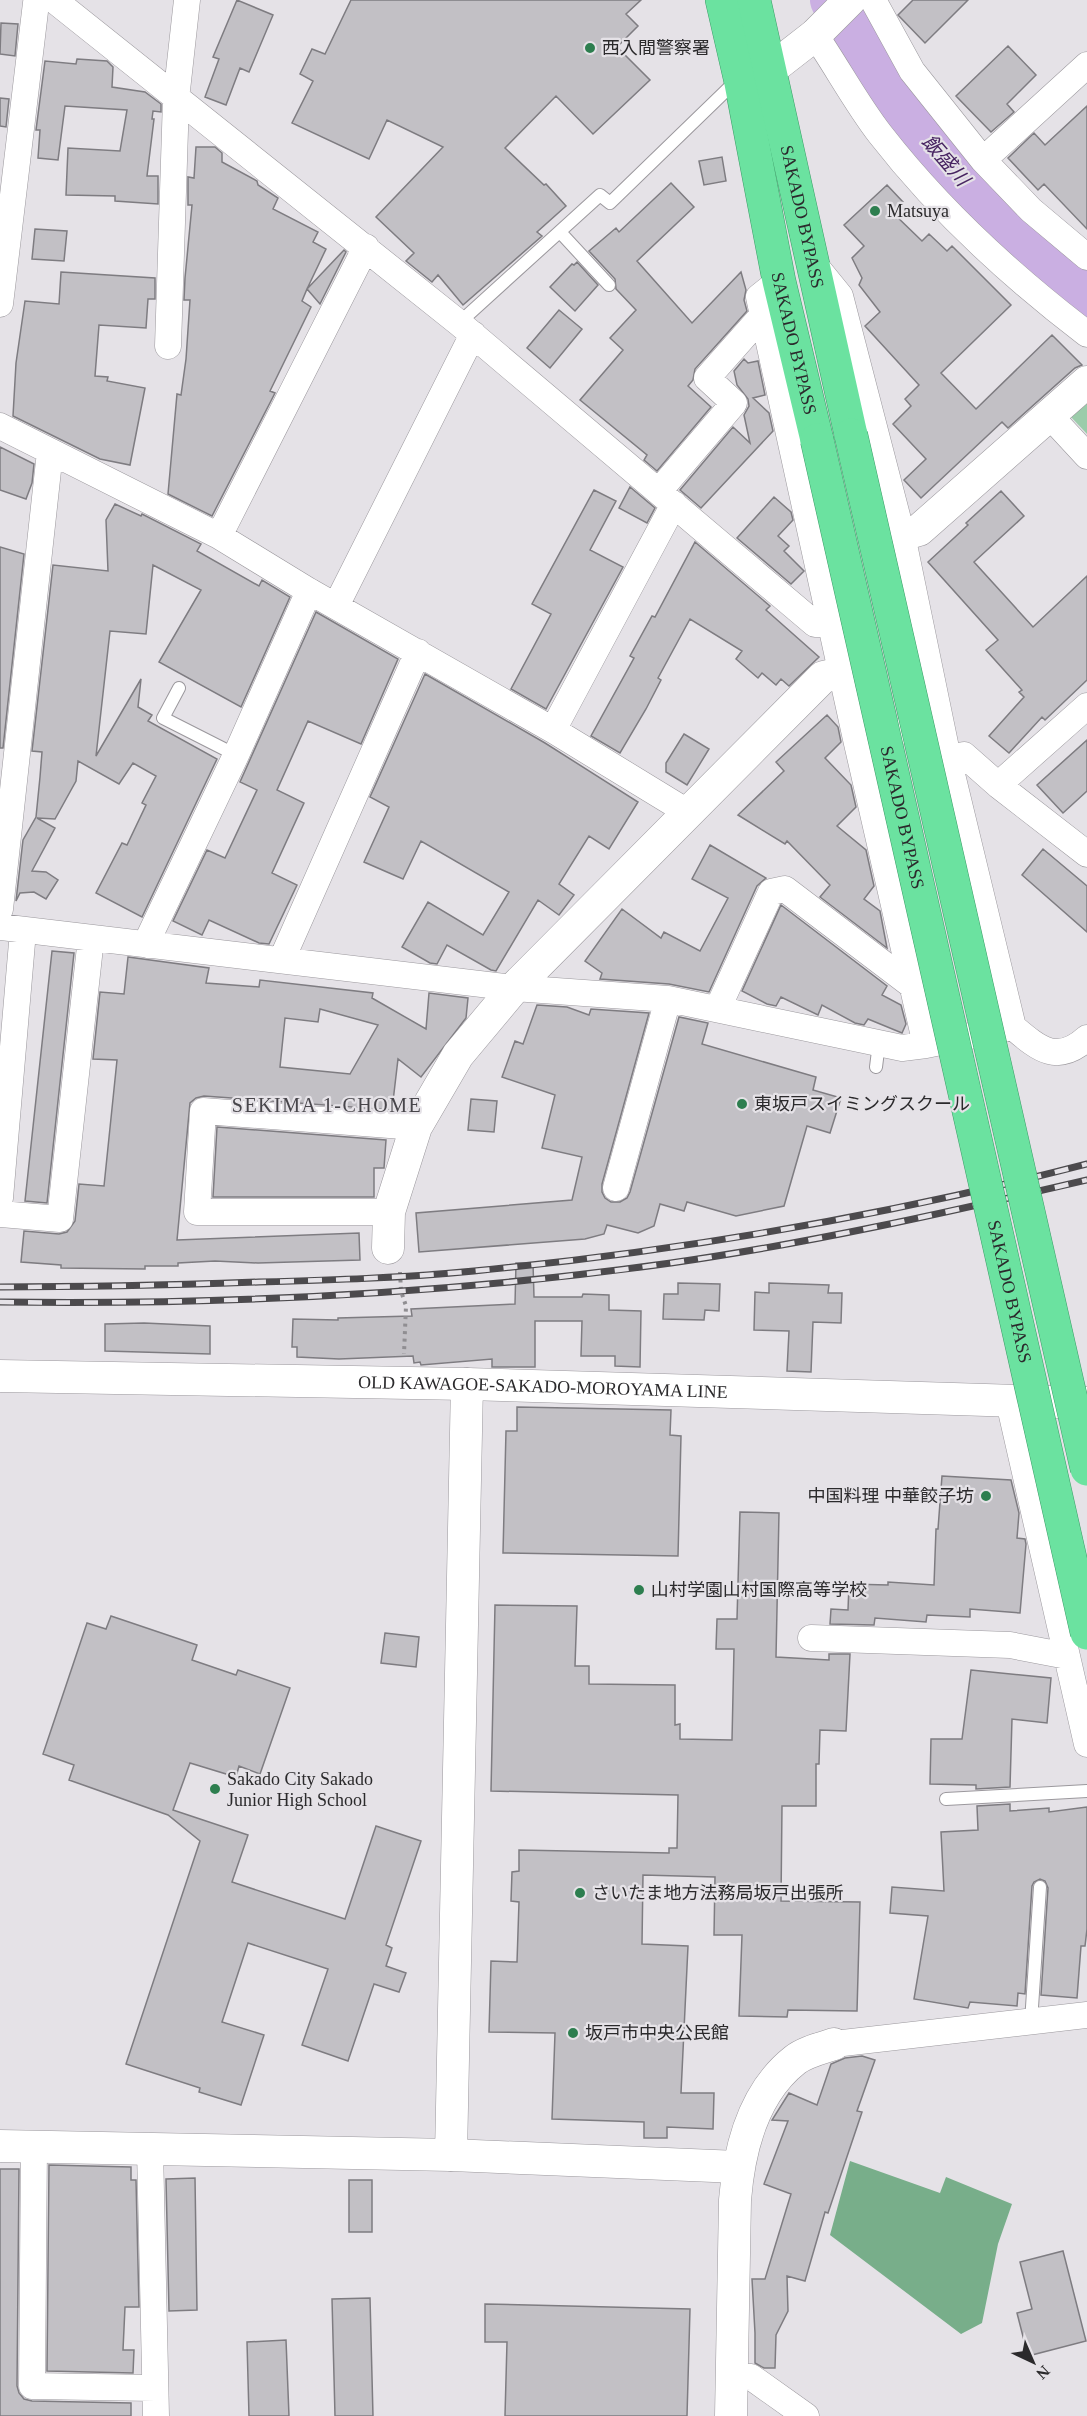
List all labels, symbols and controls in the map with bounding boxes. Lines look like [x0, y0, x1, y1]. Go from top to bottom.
place label: 西入間警察署 [602, 38, 710, 58]
marker: 西入間警察署 [583, 41, 597, 55]
water label: 飯盛川 [918, 130, 975, 191]
street label: SAKADO BYPASS [777, 143, 828, 290]
place label: Matsuya [887, 201, 949, 221]
marker: Matsuya [868, 204, 882, 218]
street label: SAKADO BYPASS [768, 271, 821, 417]
street label: SAKADO BYPASS [877, 744, 928, 891]
district label: SEKIMA 1-CHOME [232, 1094, 422, 1116]
place label: 東坂戸スイミングスクール [754, 1094, 970, 1114]
marker: 東坂戸スイミングスクール [735, 1097, 749, 1111]
street label: SAKADO BYPASS [984, 1218, 1036, 1365]
street label: OLD KAWAGOE-SAKADO-MOROYAMA LINE [358, 1372, 728, 1402]
place label: 中国料理 中華餃子坊 [808, 1486, 974, 1506]
marker: 中国料理 中華餃子坊 [979, 1489, 993, 1503]
place label: 山村学園山村国際高等学校 [651, 1580, 867, 1600]
marker: 山村学園山村国際高等学校 [632, 1583, 646, 1597]
place label: Sakado City Sakado Junior High School [227, 1769, 373, 1810]
marker: Sakado City Sakado Junior High School [208, 1782, 222, 1796]
place label: さいたま地方法務局坂戸出張所 [592, 1883, 843, 1903]
marker: さいたま地方法務局坂戸出張所 [573, 1886, 587, 1900]
place label: 坂戸市中央公民館 [585, 2023, 729, 2043]
marker: 坂戸市中央公民館 [566, 2026, 580, 2040]
north arrow [1003, 2332, 1063, 2392]
text: N [1033, 2362, 1053, 2383]

